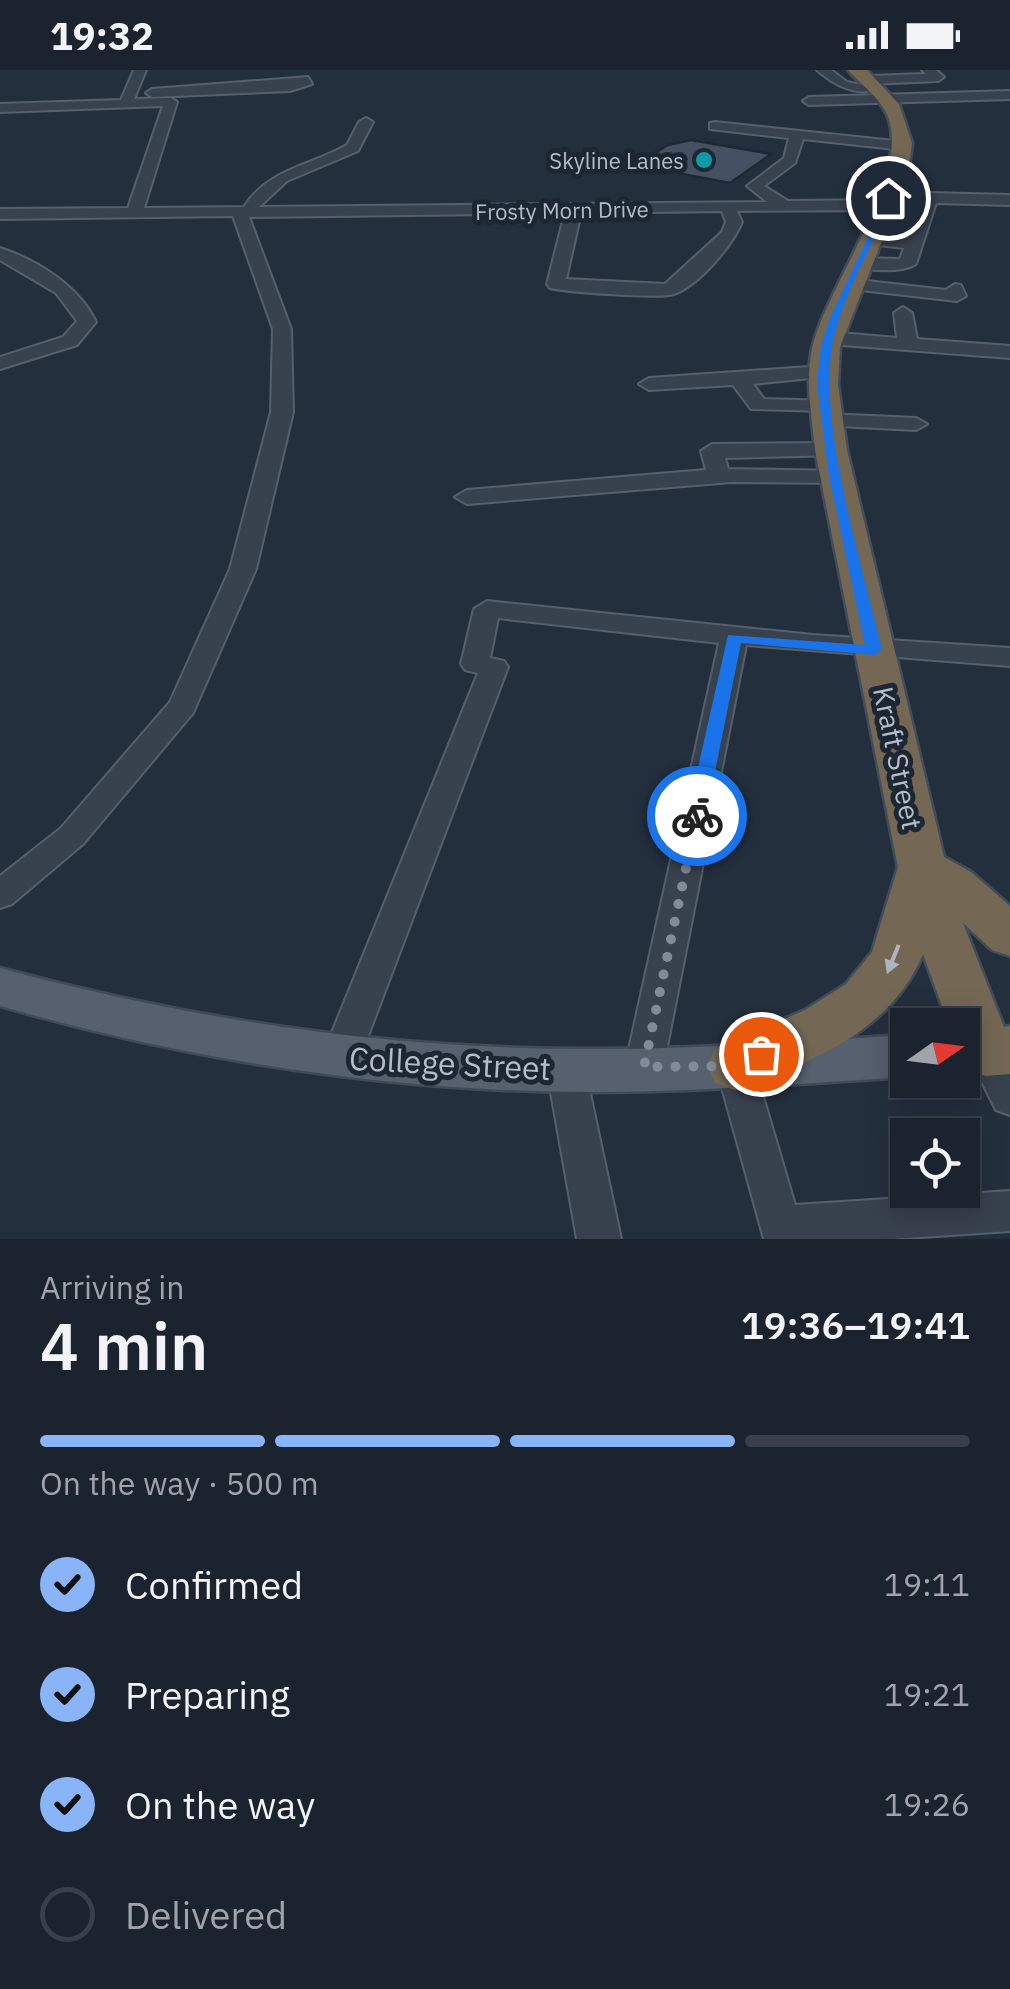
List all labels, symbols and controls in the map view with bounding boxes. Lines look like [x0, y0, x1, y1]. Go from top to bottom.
text: 19:32 [50, 11, 154, 60]
place label: Skyline Lanes [549, 146, 684, 175]
marker: Skyline Lanes [693, 149, 715, 171]
pin [846, 156, 931, 241]
icon: home [861, 171, 916, 226]
street label: Frosty Morn Drive [475, 194, 649, 226]
street label: Kraft Street [865, 683, 931, 833]
courier [647, 766, 747, 866]
icon: bike [670, 789, 725, 844]
one-way arrow [884, 945, 900, 975]
north arrow [890, 1008, 980, 1098]
map controls [890, 1008, 980, 1208]
pin [719, 1012, 804, 1097]
icon: bag [734, 1027, 789, 1082]
street label: College Street [348, 1037, 552, 1089]
button: locate [890, 1118, 980, 1208]
text: Arriving in [40, 1266, 185, 1308]
text: 19:36–19:41 [741, 1300, 970, 1349]
text: 4 min [40, 1303, 208, 1388]
text: On the way · 500 m [40, 1462, 319, 1504]
icon: check [40, 1557, 95, 1612]
text: Confirmed [125, 1560, 303, 1609]
text: 19:11 [884, 1563, 970, 1605]
icon: check [40, 1667, 95, 1722]
text: Preparing [125, 1670, 290, 1719]
text: 19:21 [884, 1673, 970, 1715]
icon: check [40, 1777, 95, 1832]
text: On the way [125, 1780, 315, 1829]
text: 19:26 [884, 1783, 970, 1825]
text: Delivered [125, 1890, 287, 1939]

